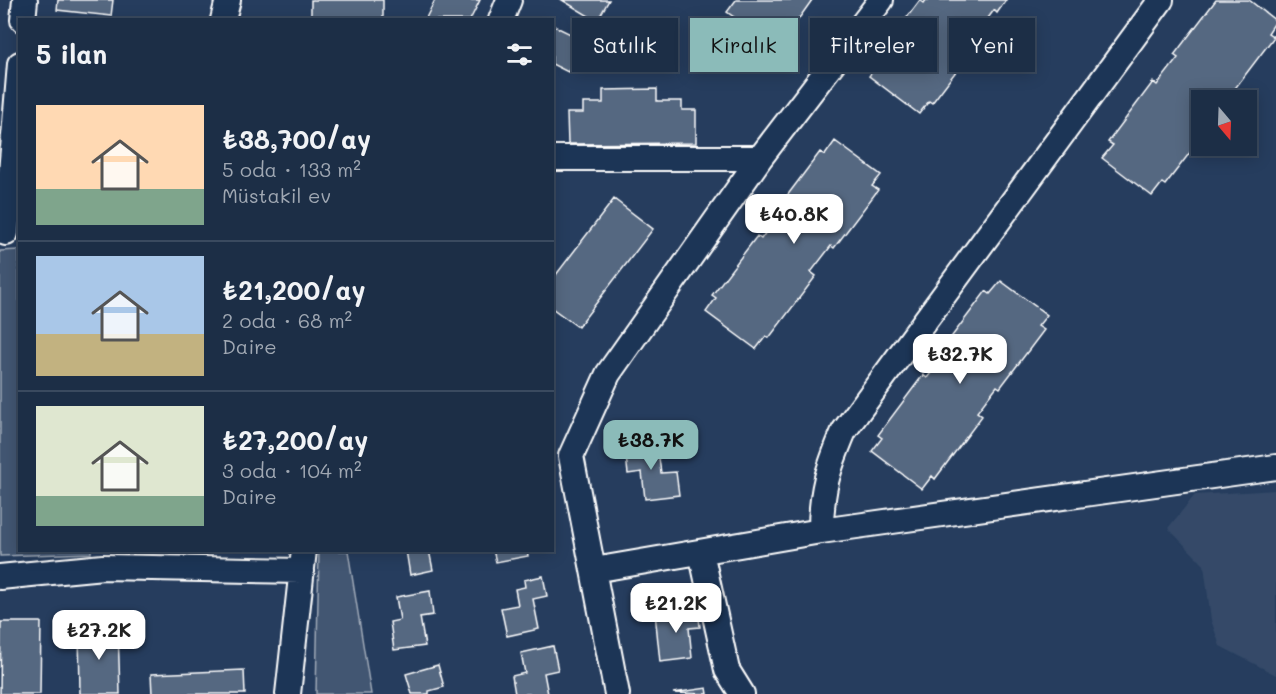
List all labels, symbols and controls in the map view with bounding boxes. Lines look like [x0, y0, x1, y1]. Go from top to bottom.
chip: Satılık [572, 18, 678, 72]
chip: Kiralık [690, 18, 798, 72]
chip: Filtreler [810, 18, 937, 72]
chip: Yeni [949, 18, 1035, 72]
text: 5 ilan [36, 37, 107, 71]
icon: filters [503, 38, 536, 71]
north arrow [1191, 90, 1257, 156]
map controls [1191, 90, 1257, 156]
text: ₺38,700/ay [222, 122, 371, 156]
icon: home [84, 129, 156, 201]
text: 5 oda · 133 m² [222, 156, 361, 182]
text: Müstakil ev [222, 182, 331, 208]
pin: ₺40.8K [745, 194, 843, 245]
text: ₺40.8K [759, 200, 829, 226]
text: ₺21,200/ay [222, 273, 366, 307]
icon: home [84, 280, 156, 352]
text: 2 oda · 68 m² [222, 307, 352, 333]
text: Daire [222, 333, 277, 359]
pin: ₺32.7K [911, 334, 1009, 385]
text: ₺32.7K [927, 340, 993, 366]
pin: ₺38.7K [602, 420, 700, 471]
text: ₺27,200/ay [222, 423, 368, 457]
text: ₺38.7K [617, 426, 685, 452]
icon: home [84, 430, 156, 502]
text: 3 oda · 104 m² [222, 457, 362, 483]
text: Daire [222, 483, 277, 509]
pin: ₺21.2K [627, 583, 725, 634]
text: ₺21.2K [644, 589, 708, 615]
pin: ₺27.2K [50, 610, 148, 661]
text: ₺27.2K [66, 616, 132, 642]

